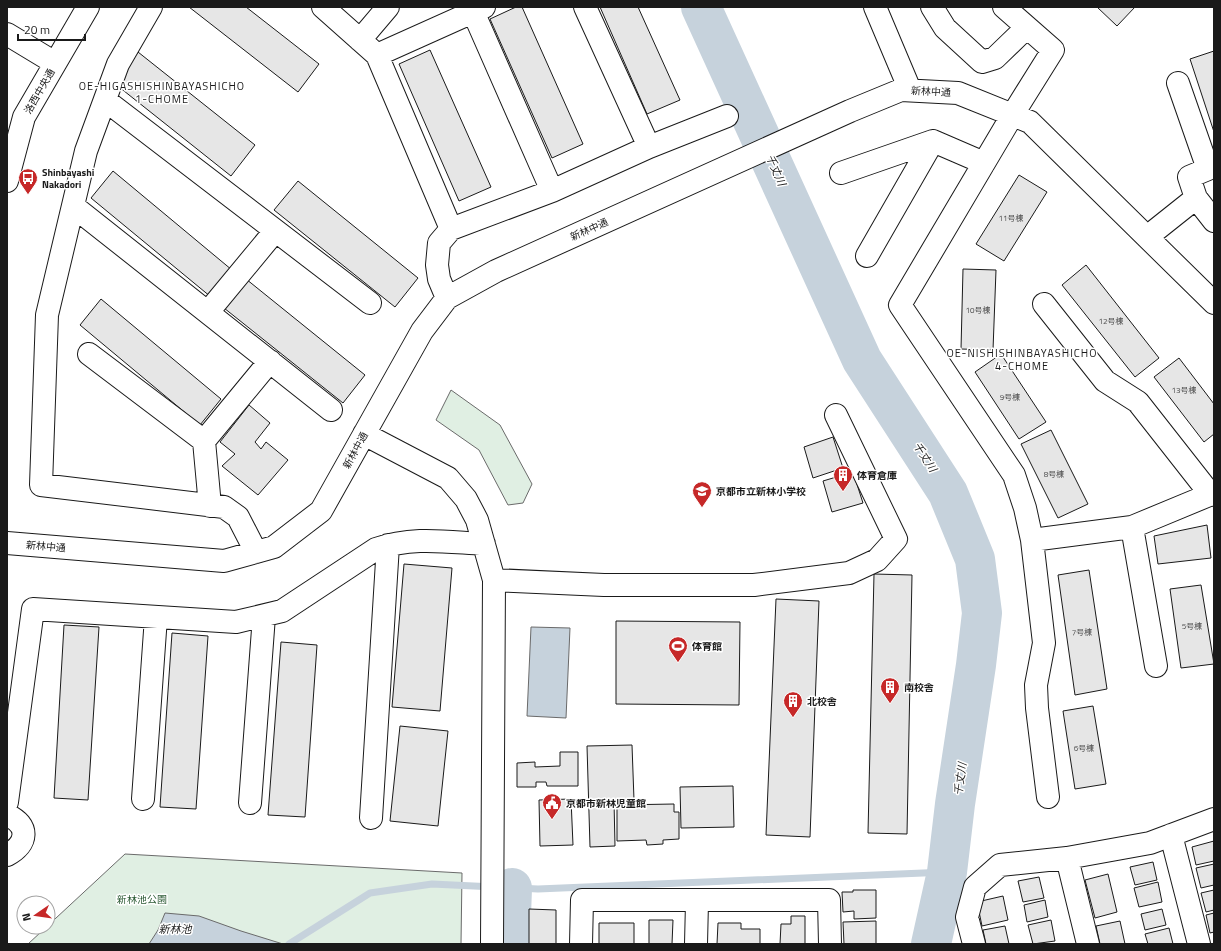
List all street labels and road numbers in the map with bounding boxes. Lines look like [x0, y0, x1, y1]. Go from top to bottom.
street label: 洛西中央通 [20, 66, 58, 117]
street label: 新林中通 [911, 83, 951, 100]
street label: 新林中通 [568, 214, 611, 244]
street label: 新林中通 [339, 429, 372, 471]
street label: 新林中通 [25, 537, 67, 556]

